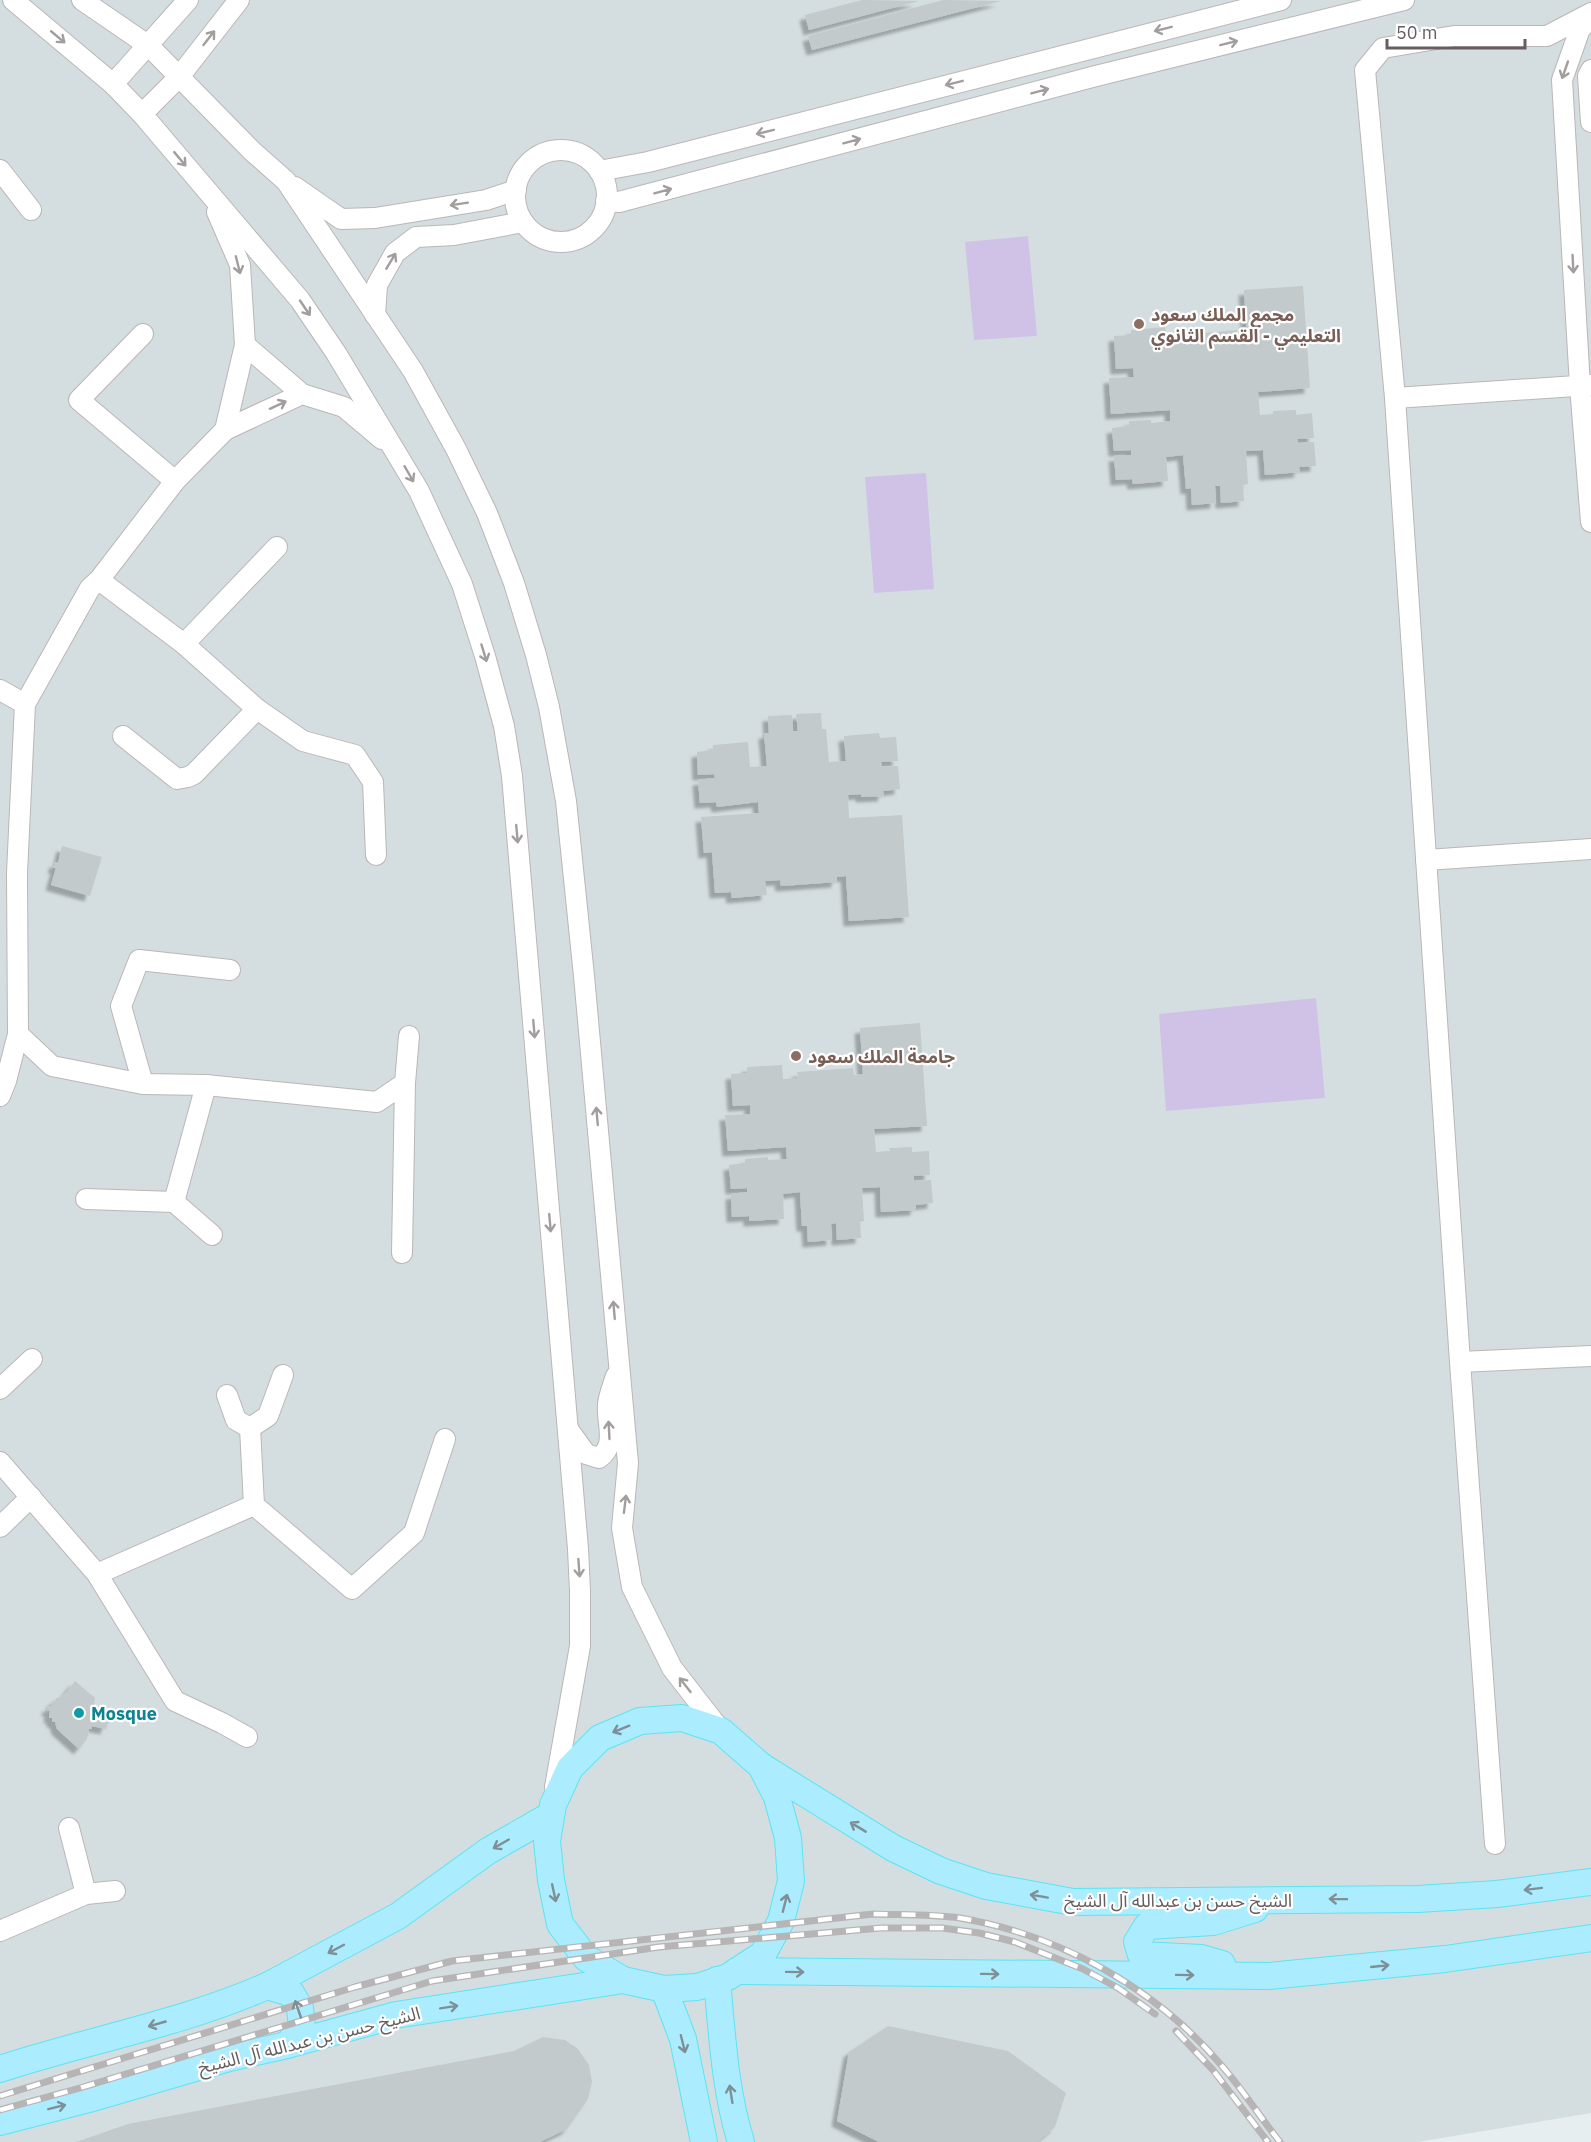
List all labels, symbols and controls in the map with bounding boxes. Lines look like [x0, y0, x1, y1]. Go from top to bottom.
scale bar [1387, 12, 1525, 50]
text: 50 m [1396, 21, 1438, 44]
one-way arrow [1154, 24, 1173, 36]
one-way arrow [50, 31, 66, 44]
one-way arrow [203, 31, 216, 47]
one-way arrow [1220, 36, 1239, 48]
one-way arrow [1559, 60, 1570, 78]
one-way arrow [944, 78, 963, 90]
one-way arrow [1030, 84, 1049, 96]
one-way arrow [755, 126, 774, 138]
one-way arrow [842, 134, 861, 146]
one-way arrow [174, 151, 187, 167]
one-way arrow [654, 184, 673, 196]
one-way arrow [450, 199, 470, 210]
one-way arrow [385, 253, 397, 270]
one-way arrow [1567, 253, 1578, 273]
one-way arrow [233, 255, 245, 274]
one-way arrow [300, 299, 312, 316]
place label: مجمع الملك سعود التعليمي - القسم الثانوي [1151, 303, 1341, 350]
marker: مجمع الملك سعود التعليمي - القسم الثانوي [1132, 317, 1146, 331]
one-way arrow [268, 399, 286, 411]
one-way arrow [403, 465, 415, 482]
one-way arrow [479, 643, 490, 662]
one-way arrow [512, 824, 523, 844]
one-way arrow [529, 1018, 540, 1038]
place label: جامعة الملك سعود [808, 1045, 955, 1068]
marker: جامعة الملك سعود [789, 1049, 803, 1063]
one-way arrow [591, 1106, 602, 1126]
one-way arrow [545, 1213, 556, 1232]
one-way arrow [608, 1300, 619, 1320]
one-way arrow [604, 1421, 615, 1441]
one-way arrow [620, 1495, 631, 1515]
one-way arrow [574, 1558, 585, 1578]
one-way arrow [678, 1677, 691, 1693]
place label: Mosque [91, 1702, 157, 1725]
marker: Mosque [72, 1706, 86, 1720]
one-way arrow [613, 1724, 631, 1735]
one-way arrow [850, 1821, 867, 1833]
one-way arrow [492, 1839, 509, 1851]
one-way arrow [548, 1883, 560, 1902]
one-way arrow [1524, 1884, 1543, 1895]
street label: الشيخ حسن بن عبدالله آل الشيخ [1064, 1889, 1292, 1914]
one-way arrow [1030, 1890, 1049, 1901]
one-way arrow [780, 1894, 792, 1913]
one-way arrow [1329, 1894, 1349, 1905]
one-way arrow [328, 1944, 346, 1955]
one-way arrow [1369, 1960, 1389, 1971]
one-way arrow [785, 1966, 805, 1978]
one-way arrow [980, 1968, 1000, 1979]
one-way arrow [1175, 1970, 1195, 1981]
one-way arrow [292, 2000, 303, 2019]
street label: الشيخ حسن بن عبدالله آل الشيخ [195, 2001, 423, 2081]
one-way arrow [438, 2001, 458, 2012]
one-way arrow [148, 2019, 167, 2031]
one-way arrow [678, 2034, 690, 2053]
one-way arrow [725, 2085, 736, 2104]
one-way arrow [47, 2101, 66, 2113]

